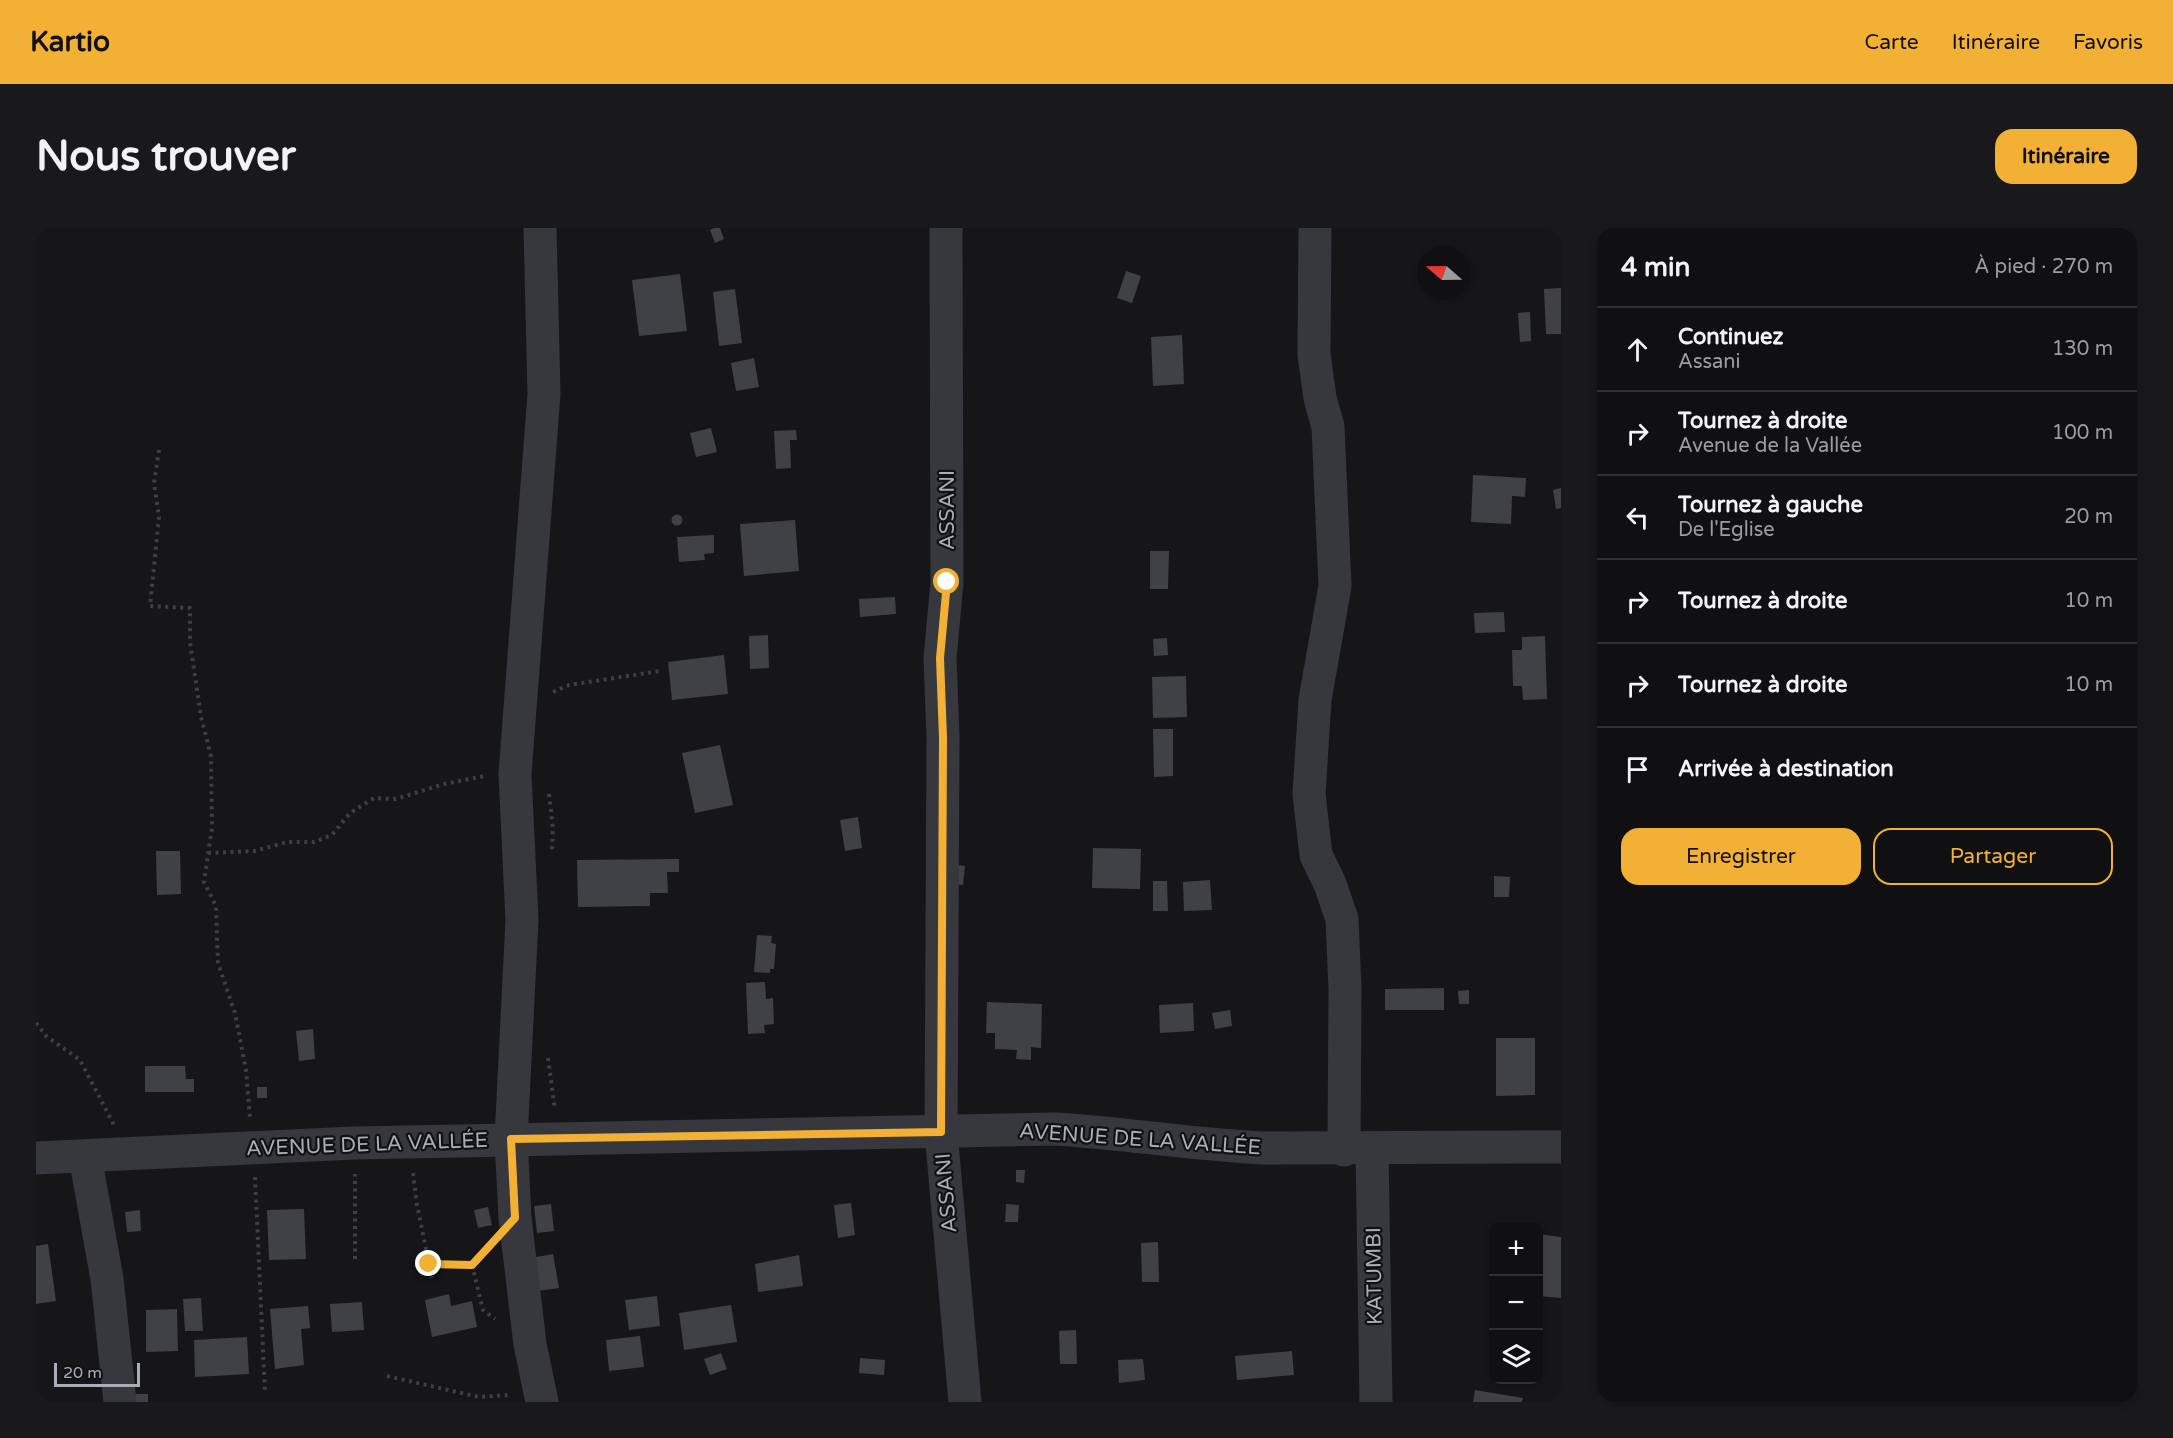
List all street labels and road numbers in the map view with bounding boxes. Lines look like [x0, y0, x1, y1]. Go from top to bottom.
street label: ASSANI [935, 470, 960, 550]
street label: AVENUE DE LA VALLÉE [1018, 1119, 1262, 1160]
street label: AVENUE DE LA VALLÉE [246, 1128, 488, 1161]
street label: ASSANI [931, 1152, 962, 1234]
street label: KATUMBI [1361, 1227, 1388, 1325]

